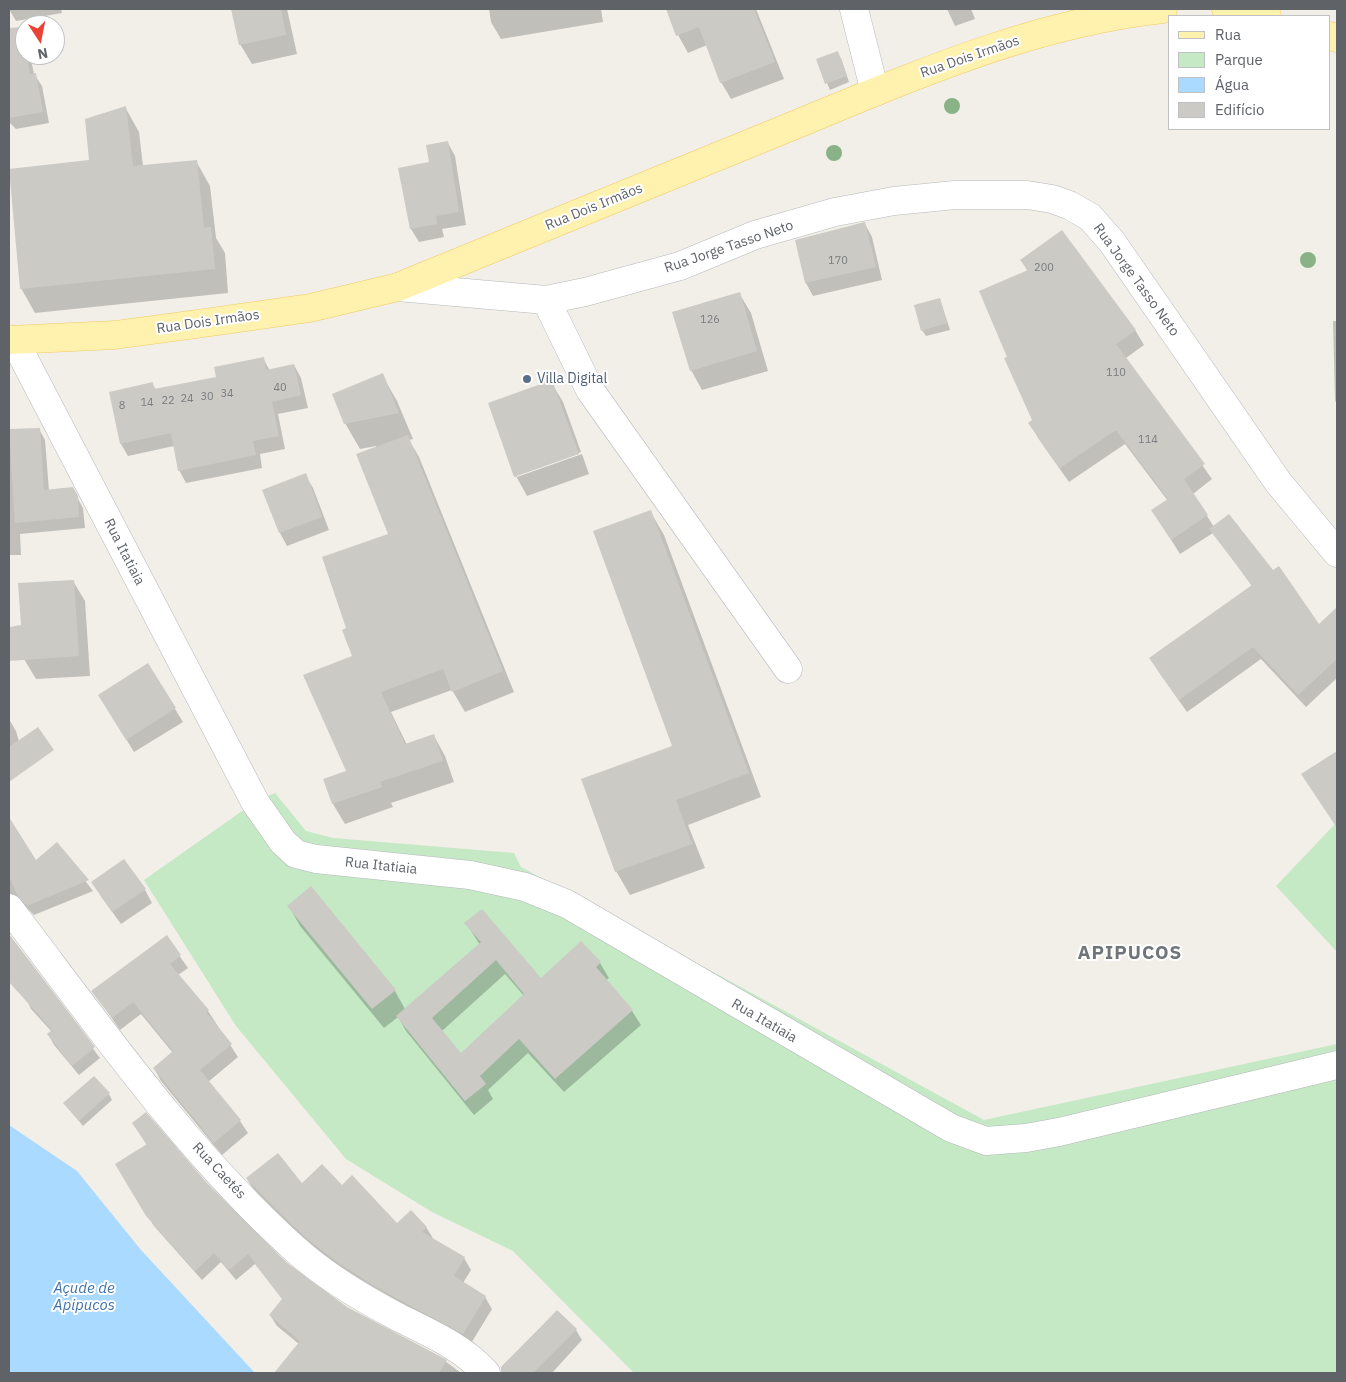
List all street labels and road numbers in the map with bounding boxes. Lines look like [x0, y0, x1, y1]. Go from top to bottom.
street label: Rua Dois Irmãos [918, 32, 1022, 82]
street label: Rua Dois Irmãos [543, 180, 645, 234]
street label: Rua Jorge Tasso Neto [662, 217, 796, 277]
street label: Rua Jorge Tasso Neto [1089, 220, 1183, 340]
street label: Rua Dois Irmãos [156, 306, 260, 338]
street label: Rua Itatiaia [100, 516, 148, 588]
street label: Rua Itatiaia [344, 854, 418, 878]
street label: Rua Itatiaia [728, 996, 800, 1046]
street label: Rua Caetés [189, 1139, 249, 1203]

